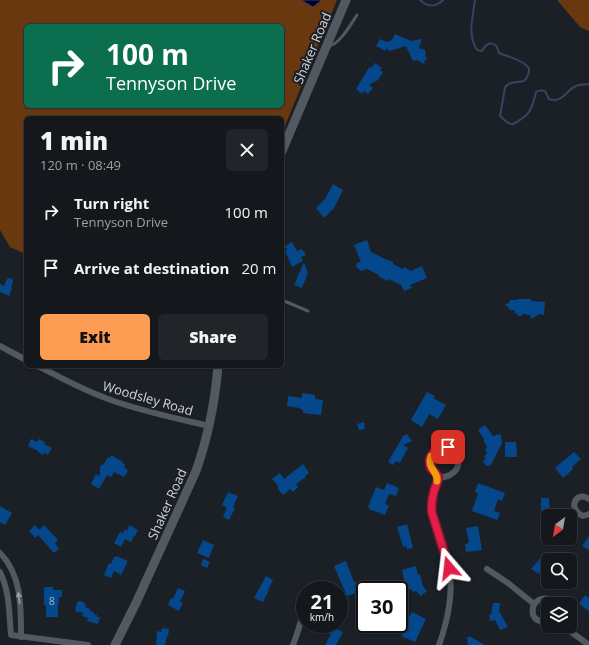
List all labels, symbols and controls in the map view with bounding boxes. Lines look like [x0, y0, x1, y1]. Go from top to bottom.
street label: Shaker Road [289, 9, 335, 87]
text: 100 m [106, 35, 189, 73]
icon: right [40, 40, 92, 92]
text: Tennyson Drive [106, 71, 236, 95]
text: 1 min [40, 124, 108, 157]
button: close [226, 129, 268, 171]
text: 120 m · 08:49 [40, 156, 121, 174]
text: Turn right [74, 193, 149, 213]
icon: right [40, 201, 62, 223]
text: 100 m [224, 202, 268, 222]
text: Tennyson Drive [74, 213, 168, 231]
icon: arrive [40, 257, 62, 279]
text: Arrive at destination [74, 258, 229, 278]
text: 20 m [241, 258, 276, 278]
button: Exit [40, 314, 150, 360]
button: Share [158, 314, 268, 360]
street label: Woodsley Road [101, 376, 195, 420]
pin [431, 430, 465, 464]
icon: arrive [437, 436, 459, 458]
street label: Shaker Road [143, 466, 191, 542]
north arrow [541, 509, 577, 545]
map controls [541, 509, 577, 633]
position arrow [428, 547, 470, 589]
button: search [541, 553, 577, 589]
speed limit sign: 30 [356, 581, 408, 633]
text: 21 [311, 588, 333, 615]
one-way arrow [16, 592, 22, 604]
house number: 8 [49, 593, 55, 608]
button: layers [541, 597, 577, 633]
text: km/h [310, 610, 334, 624]

